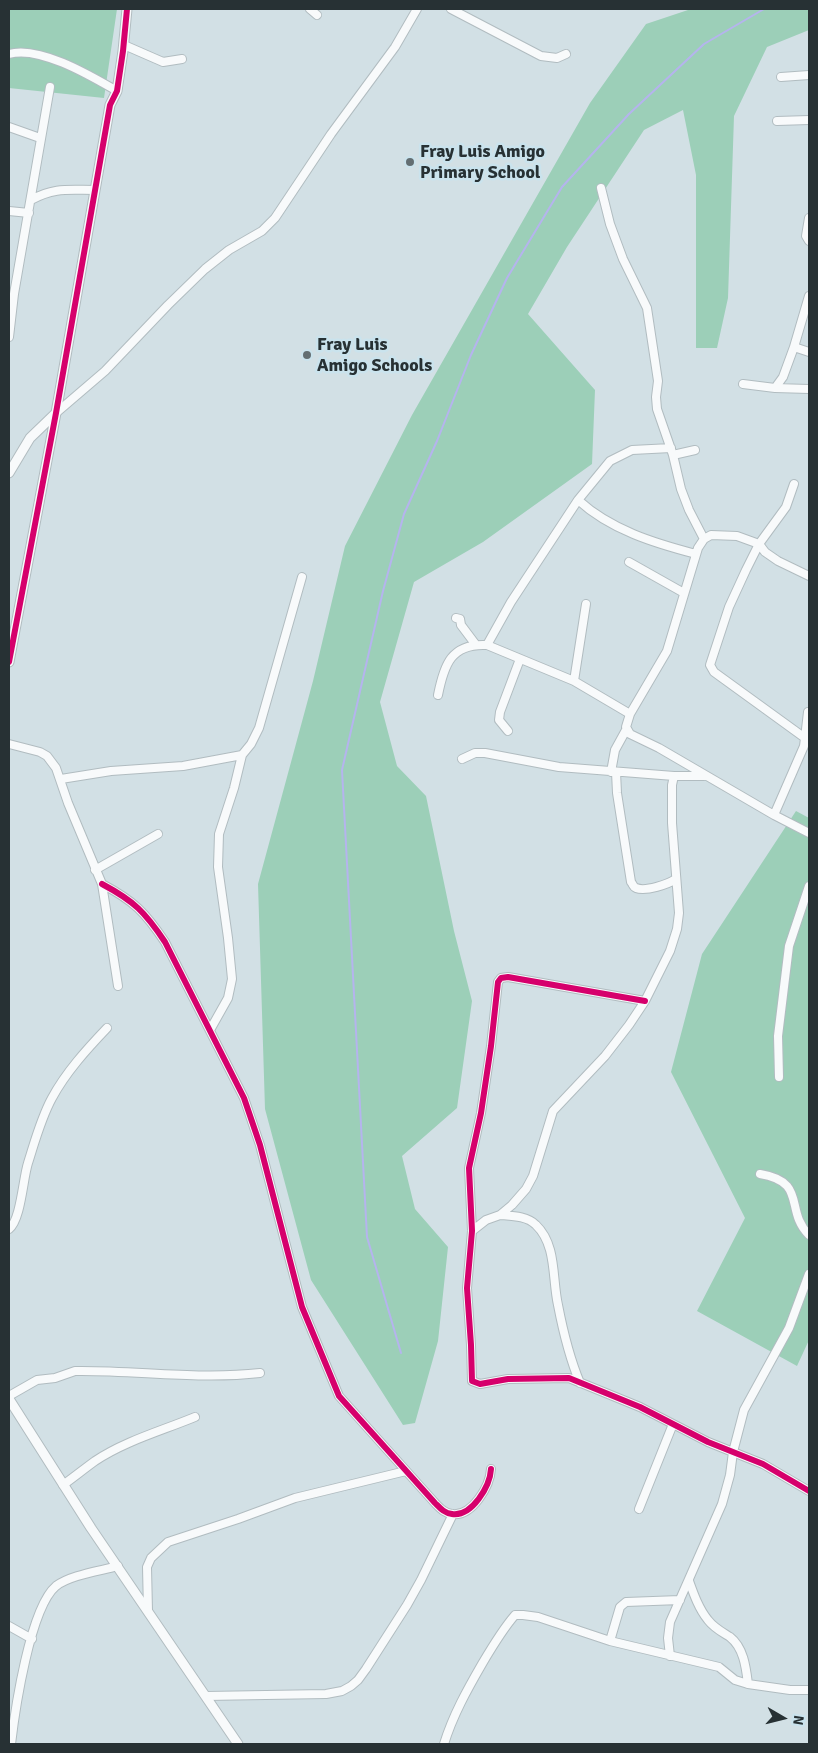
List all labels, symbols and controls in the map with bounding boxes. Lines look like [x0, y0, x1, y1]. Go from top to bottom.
place label: Fray Luis Amigo Primary School [420, 141, 545, 183]
marker: Fray Luis Amigo Primary School [404, 156, 416, 168]
place label: Fray Luis Amigo Schools [317, 334, 432, 376]
marker: Fray Luis Amigo Schools [301, 349, 313, 361]
north arrow [758, 1693, 808, 1743]
text: N [789, 1714, 807, 1726]

